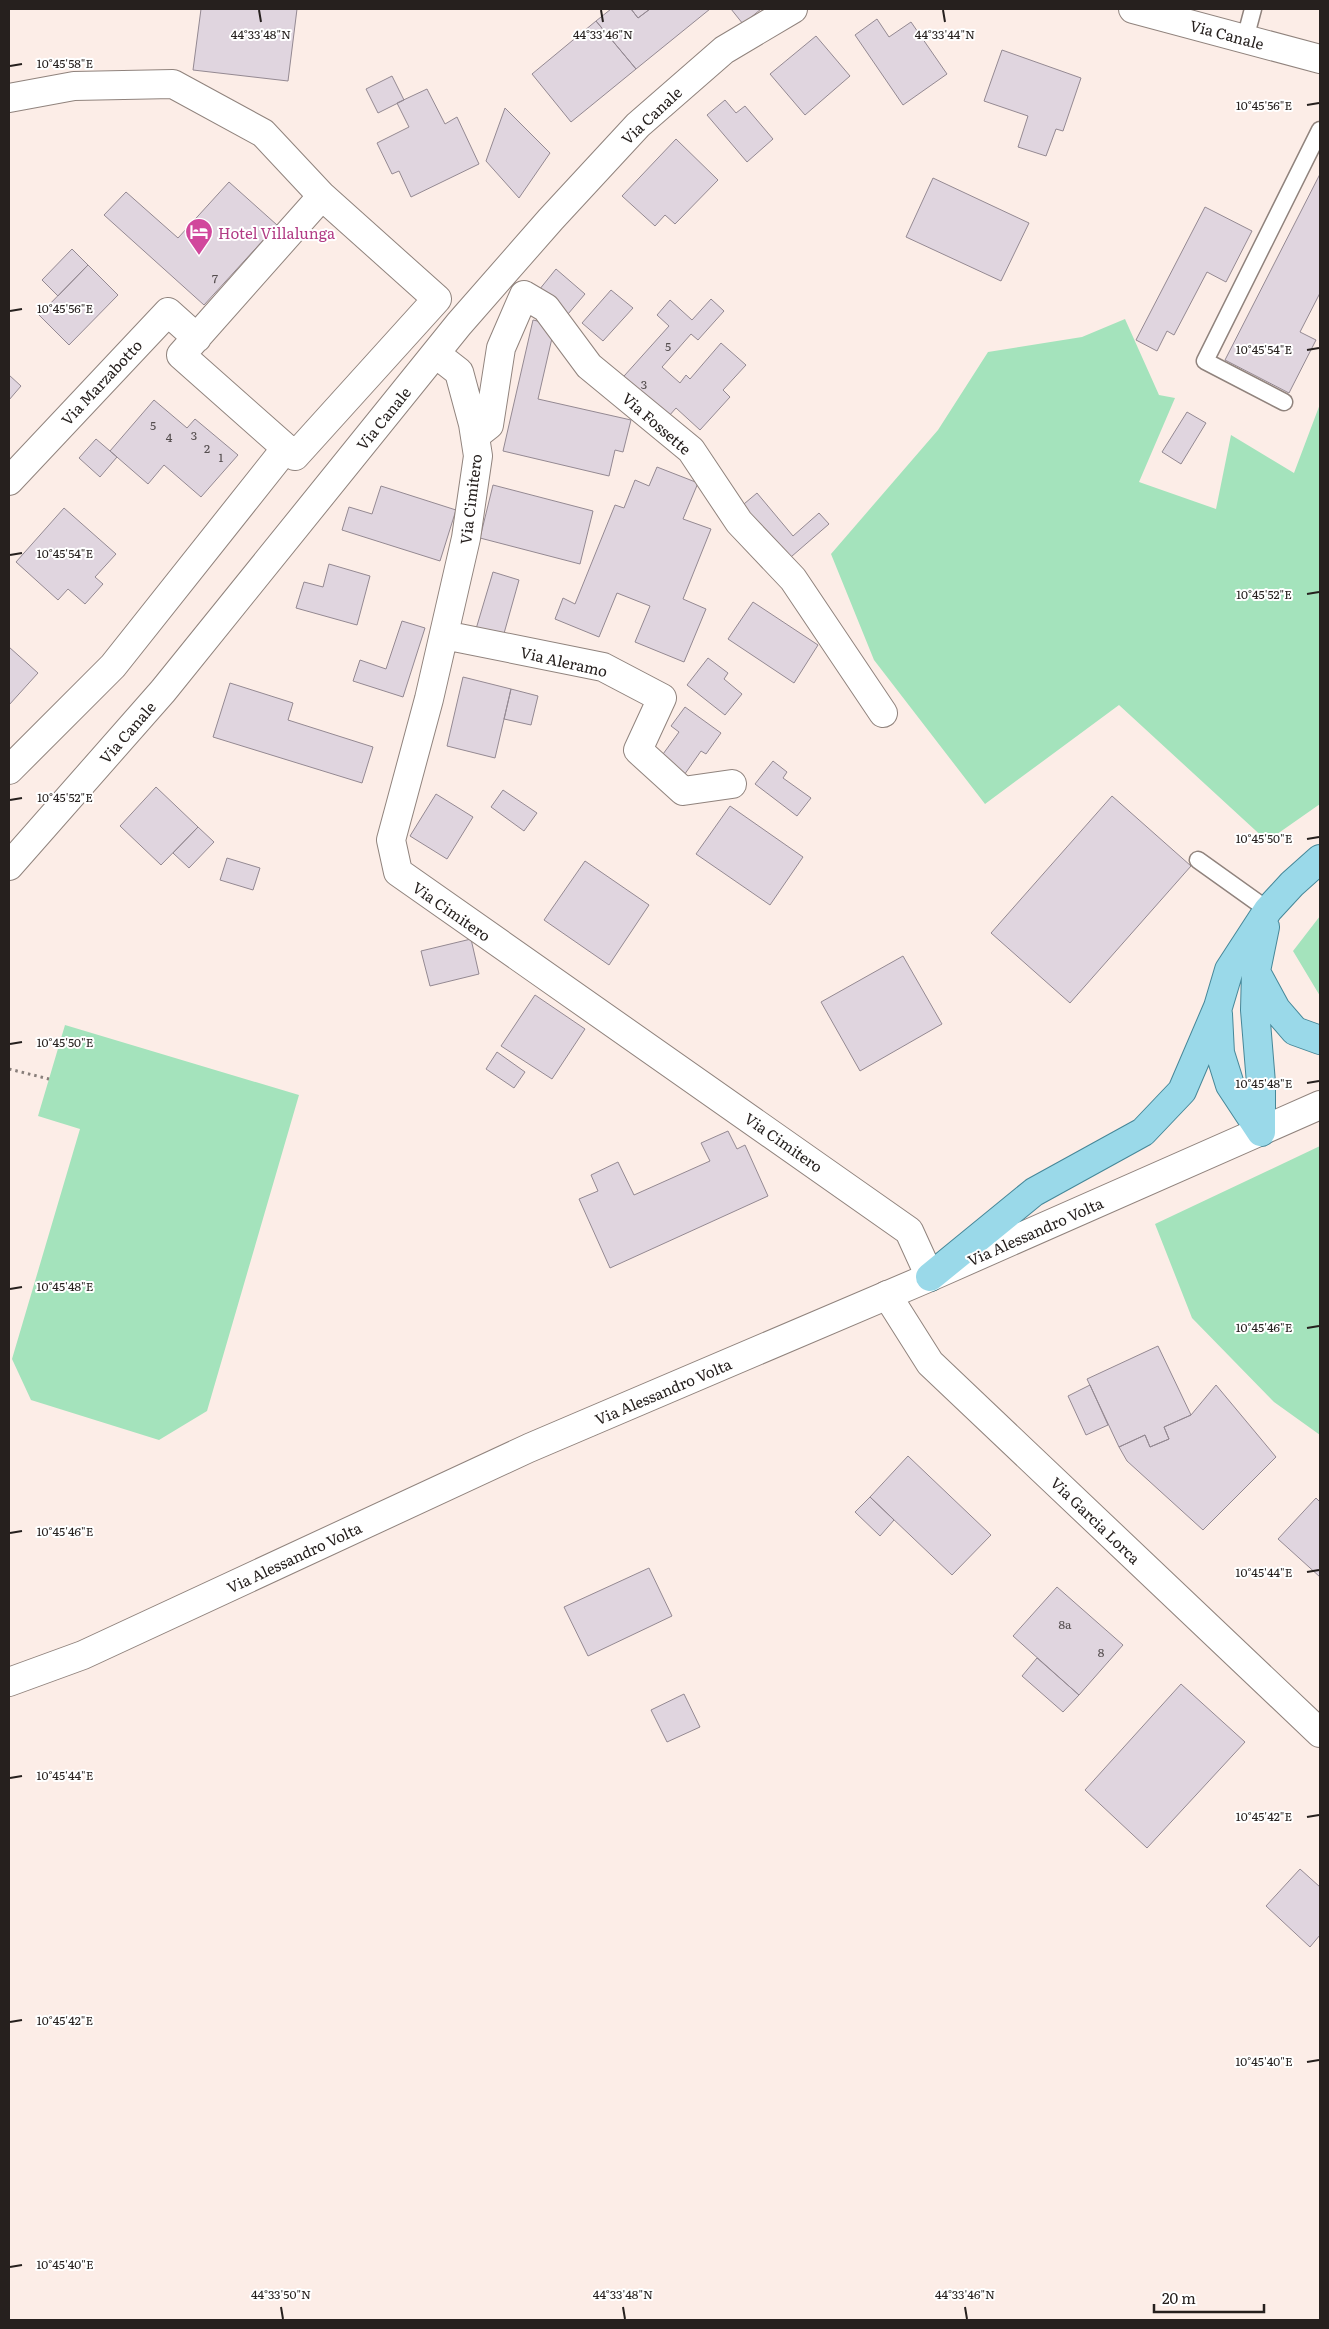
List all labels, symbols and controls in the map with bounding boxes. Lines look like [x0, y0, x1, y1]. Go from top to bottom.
street label: Via Canale [1187, 13, 1267, 55]
text: 44°33'48"N [231, 25, 291, 43]
text: 44°33'46"N [573, 25, 633, 43]
text: 44°33'44"N [915, 25, 975, 43]
text: 10°45'58"E [37, 54, 93, 72]
street label: Via Canale [615, 81, 687, 149]
text: 10°45'56"E [1236, 96, 1292, 114]
hotel icon: Hotel Villalunga [184, 217, 214, 256]
place label: Hotel Villalunga [218, 221, 336, 244]
house number: 7 [212, 269, 218, 287]
text: 10°45'56"E [37, 299, 93, 317]
street label: Via Marzabotto [55, 334, 147, 430]
house number: 5 [665, 337, 671, 355]
text: 10°45'54"E [1236, 340, 1292, 358]
house number: 3 [641, 375, 647, 393]
street label: Via Canale [350, 381, 416, 455]
street label: Via Fossette [617, 386, 697, 460]
house number: 5 [150, 416, 156, 434]
house number: 3 [191, 426, 197, 444]
house number: 4 [166, 428, 173, 446]
house number: 2 [204, 439, 210, 457]
house number: 1 [219, 448, 224, 466]
street label: Via Cimitero [453, 452, 487, 546]
text: 10°45'54"E [37, 544, 93, 562]
text: 10°45'52"E [1236, 585, 1292, 603]
street label: Via Aleramo [518, 640, 610, 682]
street label: Via Canale [93, 696, 161, 768]
text: 10°45'52"E [37, 788, 93, 806]
text: 10°45'50"E [1236, 829, 1293, 847]
street label: Via Cimitero [408, 876, 496, 947]
text: 10°45'50"E [37, 1033, 94, 1051]
text: 10°45'48"E [1236, 1074, 1293, 1092]
street label: Via Cimitero [740, 1107, 828, 1178]
street label: Via Alessandro Volta [963, 1190, 1107, 1271]
text: 10°45'48"E [37, 1277, 94, 1295]
text: 10°45'46"E [1236, 1318, 1293, 1336]
street label: Via Alessandro Volta [591, 1351, 736, 1430]
street label: Via Garcia Lorca [1046, 1471, 1147, 1570]
street label: Via Alessandro Volta [223, 1515, 366, 1598]
text: 10°45'46"E [37, 1522, 94, 1540]
text: 10°45'44"E [1236, 1563, 1293, 1581]
house number: 8a [1058, 1615, 1072, 1633]
house number: 8 [1098, 1643, 1105, 1661]
text: 10°45'44"E [37, 1766, 94, 1784]
text: 10°45'42"E [1236, 1807, 1292, 1825]
text: 10°45'42"E [37, 2011, 93, 2029]
text: 10°45'40"E [1235, 2052, 1293, 2070]
text: 10°45'40"E [36, 2255, 94, 2273]
scale bar [1154, 2282, 1264, 2314]
text: 44°33'50"N [251, 2285, 311, 2303]
text: 44°33'48"N [593, 2285, 653, 2303]
text: 44°33'46"N [935, 2285, 995, 2303]
text: 20 m [1162, 2286, 1196, 2309]

